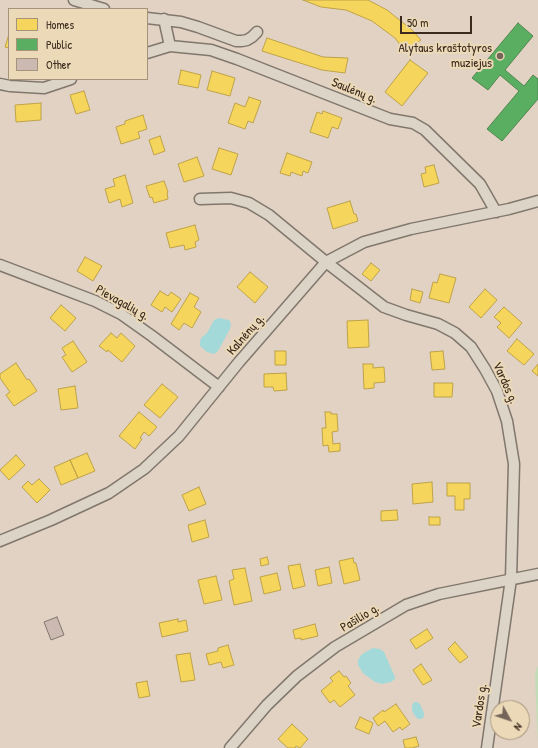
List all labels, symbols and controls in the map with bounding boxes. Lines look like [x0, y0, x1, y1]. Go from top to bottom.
legend [8, 8, 148, 80]
scale bar [402, 8, 474, 34]
text: 50 m [407, 14, 428, 31]
text: Homes [46, 16, 74, 33]
text: Public [46, 36, 72, 53]
place label: Alytaus kraštotyros muziejus [399, 41, 492, 72]
marker: Alytaus kraštotyros muziejus [495, 51, 505, 61]
text: Other [46, 56, 71, 73]
street label: Saulėnų g. [329, 75, 379, 107]
street label: Pievagalių g. [93, 282, 151, 324]
street label: Kalnėnų g. [224, 311, 268, 359]
street label: Vardos g. [489, 360, 521, 406]
street label: Pašilio g. [338, 600, 382, 636]
street label: Vardos g. [469, 683, 491, 729]
north arrow [490, 700, 530, 740]
text: N [511, 720, 526, 734]

